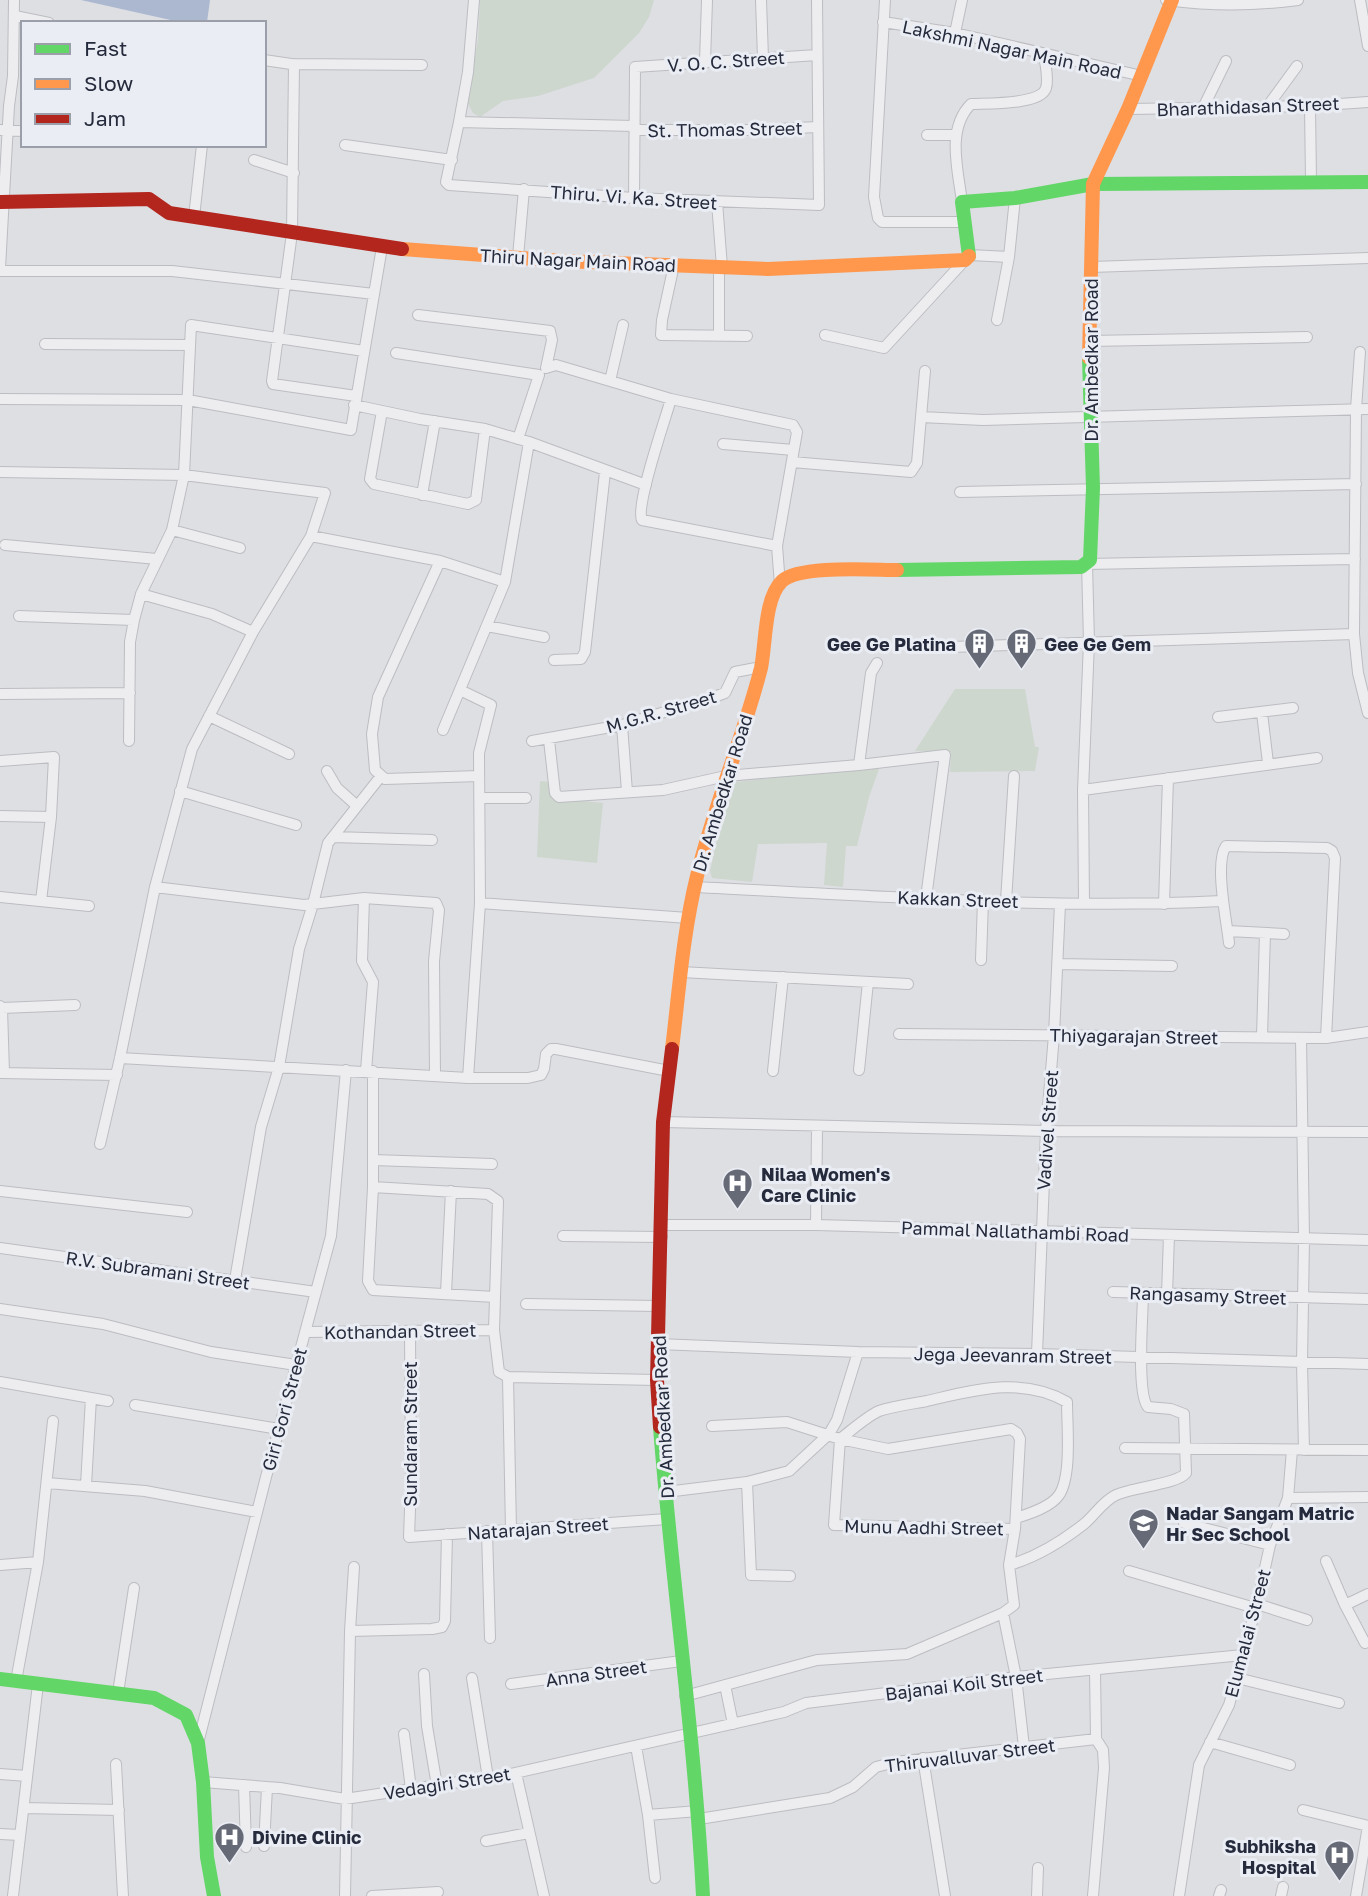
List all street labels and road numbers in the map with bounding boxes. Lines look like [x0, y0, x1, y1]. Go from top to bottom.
street label: Lakshmi Nagar Main Road [900, 15, 1124, 83]
street label: V. O. C. Street [666, 46, 786, 76]
street label: Bharathidasan Street [1156, 92, 1340, 120]
street label: St. Thomas Street [647, 117, 803, 141]
street label: Thiru. Vi. Ka. Street [550, 180, 718, 214]
street label: Thiru Nagar Main Road [479, 244, 677, 276]
street label: Dr. Ambedkar Road [1080, 278, 1102, 442]
street label: M.G.R. Street [603, 685, 719, 737]
street label: Dr. Ambedkar Road [688, 712, 756, 874]
street label: Kakkan Street [897, 886, 1019, 912]
street label: Thiyagarajan Street [1049, 1024, 1219, 1048]
street label: Vadivel Street [1032, 1069, 1062, 1191]
street label: Pammal Nallathambi Road [901, 1216, 1129, 1246]
street label: R.V. Subramani Street [65, 1246, 251, 1294]
street label: Rangasamy Street [1129, 1281, 1287, 1309]
street label: Kothandan Street [324, 1319, 476, 1343]
street label: Dr. Ambedkar Road [648, 1335, 678, 1499]
street label: Jega Jeevanram Street [914, 1342, 1112, 1368]
street label: Giri Gori Street [257, 1345, 311, 1473]
street label: Sundaram Street [399, 1361, 421, 1507]
street label: Natarajan Street [466, 1512, 610, 1544]
street label: Munu Aadhi Street [844, 1515, 1004, 1539]
street label: Elumalai Street [1219, 1566, 1275, 1700]
street label: Anna Street [544, 1655, 648, 1691]
street label: Bajanai Koil Street [884, 1663, 1044, 1705]
street label: Thiruvalluvar Street [884, 1734, 1056, 1776]
street label: Vedagiri Street [382, 1762, 512, 1804]

